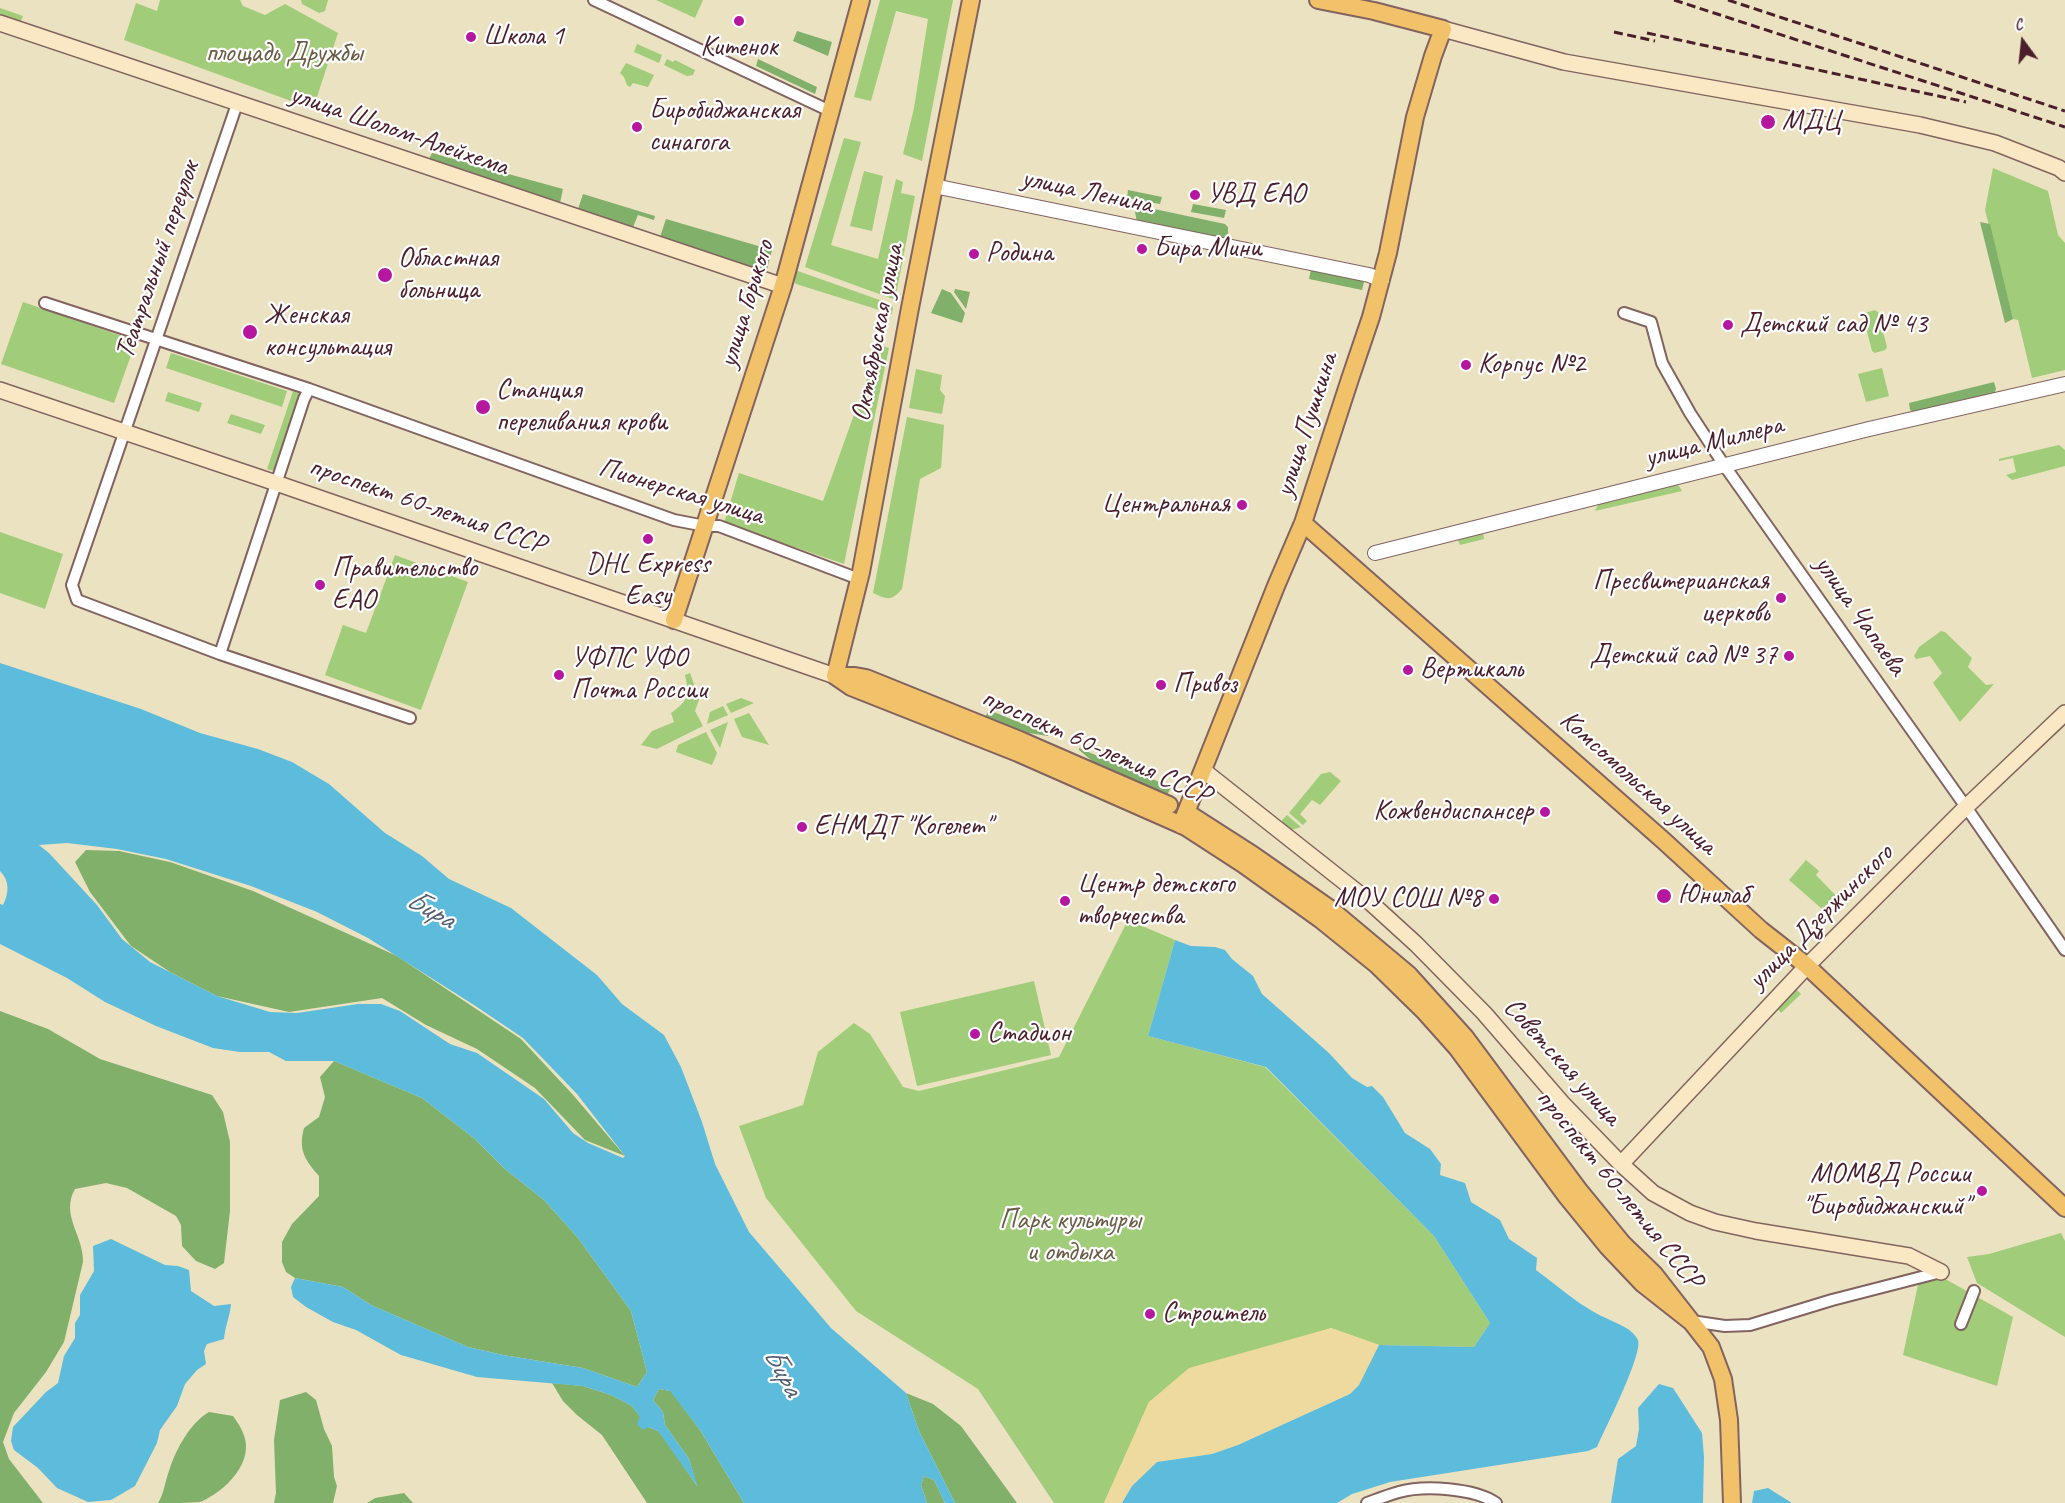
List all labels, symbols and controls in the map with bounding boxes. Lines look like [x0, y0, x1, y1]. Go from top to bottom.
north arrow [1993, 12, 2053, 72]
marker: Китенок [732, 14, 746, 28]
text: С [2012, 14, 2025, 35]
place label: Школа 1 [483, 20, 564, 54]
marker: Школа 1 [464, 30, 478, 44]
place label: Китенок [700, 31, 778, 65]
park label: площадь Дружбы [206, 37, 362, 71]
street label: улица Шолом-Алейхема [285, 78, 513, 184]
place label: Биробиджанская синагога [649, 94, 800, 160]
place label: МДЦ [1782, 105, 1841, 139]
marker: МДЦ [1759, 113, 1777, 131]
marker: Биробиджанская синагога [630, 120, 644, 134]
street label: Театральный переулок [108, 157, 208, 363]
street label: улица Ленина [1019, 162, 1155, 222]
place label: УВД ЕАО [1207, 178, 1305, 212]
marker: УВД ЕАО [1188, 188, 1202, 202]
place label: Бира Мини [1154, 232, 1261, 266]
street label: улица Горького [712, 236, 782, 372]
place label: Родина [986, 237, 1053, 271]
street label: Октябрьская улица [844, 241, 912, 425]
place label: Областная больница [398, 242, 498, 308]
marker: Бира Мини [1135, 242, 1149, 256]
marker: Родина [967, 247, 981, 261]
marker: Областная больница [376, 266, 394, 284]
place label: Женская консультация [264, 299, 391, 365]
place label: Детский сад № 43 [1740, 308, 1927, 342]
marker: Детский сад № 43 [1721, 318, 1735, 332]
marker: Женская консультация [241, 323, 259, 341]
place label: Корпус №2 [1478, 348, 1585, 382]
street label: улица Пушкина [1268, 349, 1346, 501]
marker: Корпус №2 [1459, 358, 1473, 372]
place label: Станция переливания крови [496, 374, 667, 440]
marker: Станция переливания крови [474, 398, 492, 416]
street label: улица Миллера [1642, 409, 1786, 475]
street label: проспект 60-летия СССР [305, 450, 549, 562]
street label: Пионерская улица [594, 451, 768, 533]
place label: Центральная [1102, 488, 1230, 522]
marker: Центральная [1235, 498, 1249, 512]
marker: DHL Express Easy [641, 532, 655, 546]
place label: DHL Express Easy [586, 548, 710, 614]
street label: улица Чапаева [1806, 549, 1914, 683]
place label: Правительство ЕАО [332, 552, 477, 618]
place label: Пресвитерианская церковь [1593, 565, 1769, 631]
marker: Правительство ЕАО [313, 578, 327, 592]
marker: Пресвитерианская церковь [1774, 591, 1788, 605]
place label: Детский сад № 37 [1590, 639, 1777, 673]
place label: УФПС УФО Почта России [571, 642, 707, 708]
marker: Детский сад № 37 [1782, 649, 1796, 663]
place label: Вертикаль [1420, 653, 1523, 687]
marker: Вертикаль [1401, 663, 1415, 677]
marker: УФПС УФО Почта России [552, 668, 566, 682]
place label: Привоз [1173, 668, 1236, 702]
marker: Привоз [1154, 678, 1168, 692]
street label: проспект 60-летия СССР [976, 681, 1216, 813]
street label: Комсомольская улица [1552, 703, 1724, 863]
place label: Кожвендиспансер [1373, 795, 1533, 829]
marker: Кожвендиспансер [1538, 805, 1552, 819]
place label: ЕНМДТ "Когелет" [814, 810, 992, 844]
marker: ЕНМДТ "Когелет" [795, 820, 809, 834]
street label: улица Дзержинского [1741, 837, 1901, 997]
place label: Центр детского творчества [1077, 868, 1235, 934]
place label: Юнилаб [1678, 879, 1749, 913]
water label: Бира [400, 882, 460, 938]
place label: МОУ СОШ №8 [1334, 882, 1482, 916]
marker: Юнилаб [1655, 887, 1673, 905]
marker: МОУ СОШ №8 [1487, 892, 1501, 906]
marker: Центр детского творчества [1058, 894, 1072, 908]
street label: Советская улица [1496, 991, 1628, 1133]
place label: Стадион [987, 1017, 1071, 1051]
marker: Стадион [968, 1027, 982, 1041]
street label: проспект 60-летия СССР [1528, 1082, 1710, 1296]
place label: МОМВД России "Биробиджанский" [1802, 1158, 1970, 1224]
marker: МОМВД России "Биробиджанский" [1975, 1184, 1989, 1198]
park label: Парк культуры и отдыха [999, 1204, 1141, 1270]
place label: Строитель [1162, 1297, 1265, 1331]
marker: Строитель [1143, 1307, 1157, 1321]
water label: Бира [754, 1342, 810, 1402]

